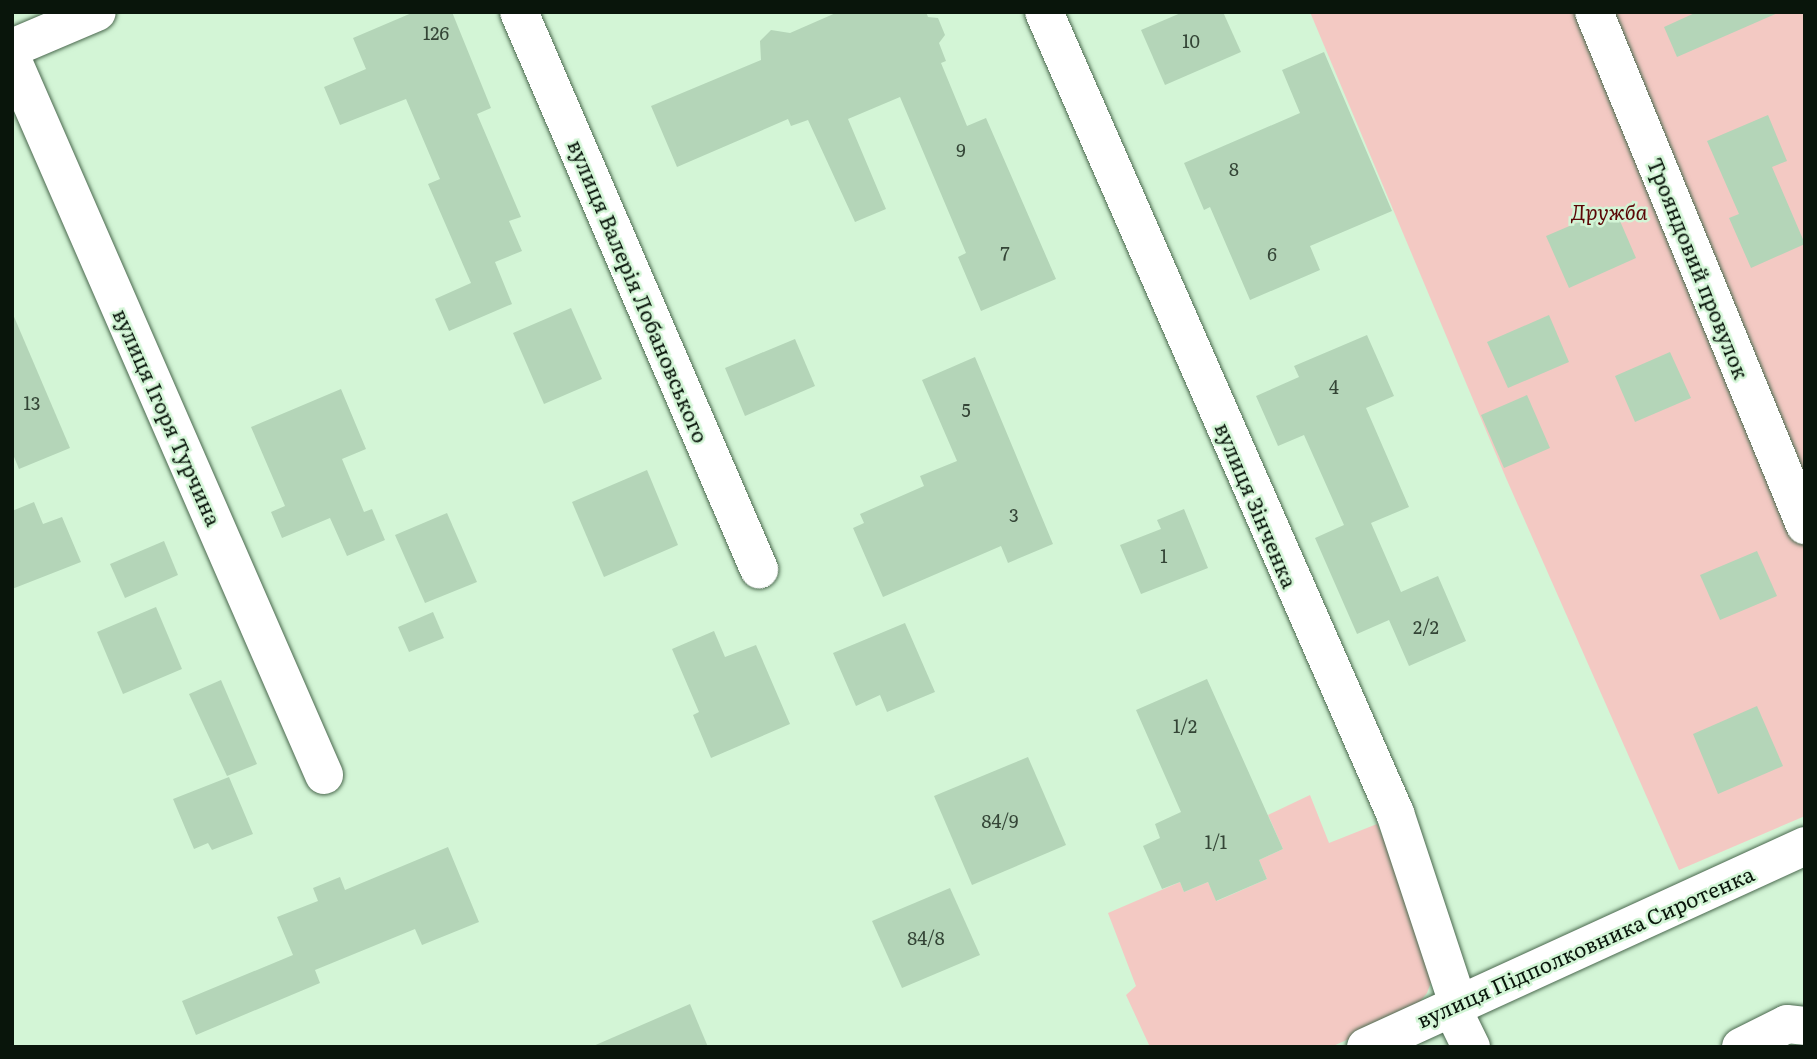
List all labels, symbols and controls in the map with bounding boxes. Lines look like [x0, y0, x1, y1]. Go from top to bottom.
house number: 126 [423, 22, 449, 44]
house number: 10 [1182, 30, 1200, 52]
street label: вулиця Валерія Лобановського [564, 136, 714, 446]
house number: 9 [956, 139, 966, 161]
street label: Трояндовий провулок [1643, 154, 1755, 382]
house number: 8 [1229, 158, 1239, 180]
park label: Дружба [1570, 198, 1648, 224]
house number: 7 [1000, 242, 1010, 264]
house number: 6 [1267, 243, 1277, 265]
street label: вулиця Ігоря Турчина [109, 305, 227, 529]
house number: 4 [1329, 376, 1339, 398]
house number: 13 [23, 392, 41, 414]
house number: 5 [961, 399, 971, 421]
street label: вулиця Зінченка [1211, 418, 1303, 592]
house number: 3 [1009, 504, 1019, 526]
house number: 1 [1160, 545, 1168, 567]
house number: 2/2 [1413, 616, 1439, 638]
house number: 1/2 [1173, 715, 1197, 737]
house number: 84/9 [982, 810, 1018, 832]
house number: 1/1 [1205, 831, 1227, 853]
street label: вулиця Підполковника Сиротенка [1412, 860, 1758, 1032]
house number: 84/8 [907, 927, 945, 949]

